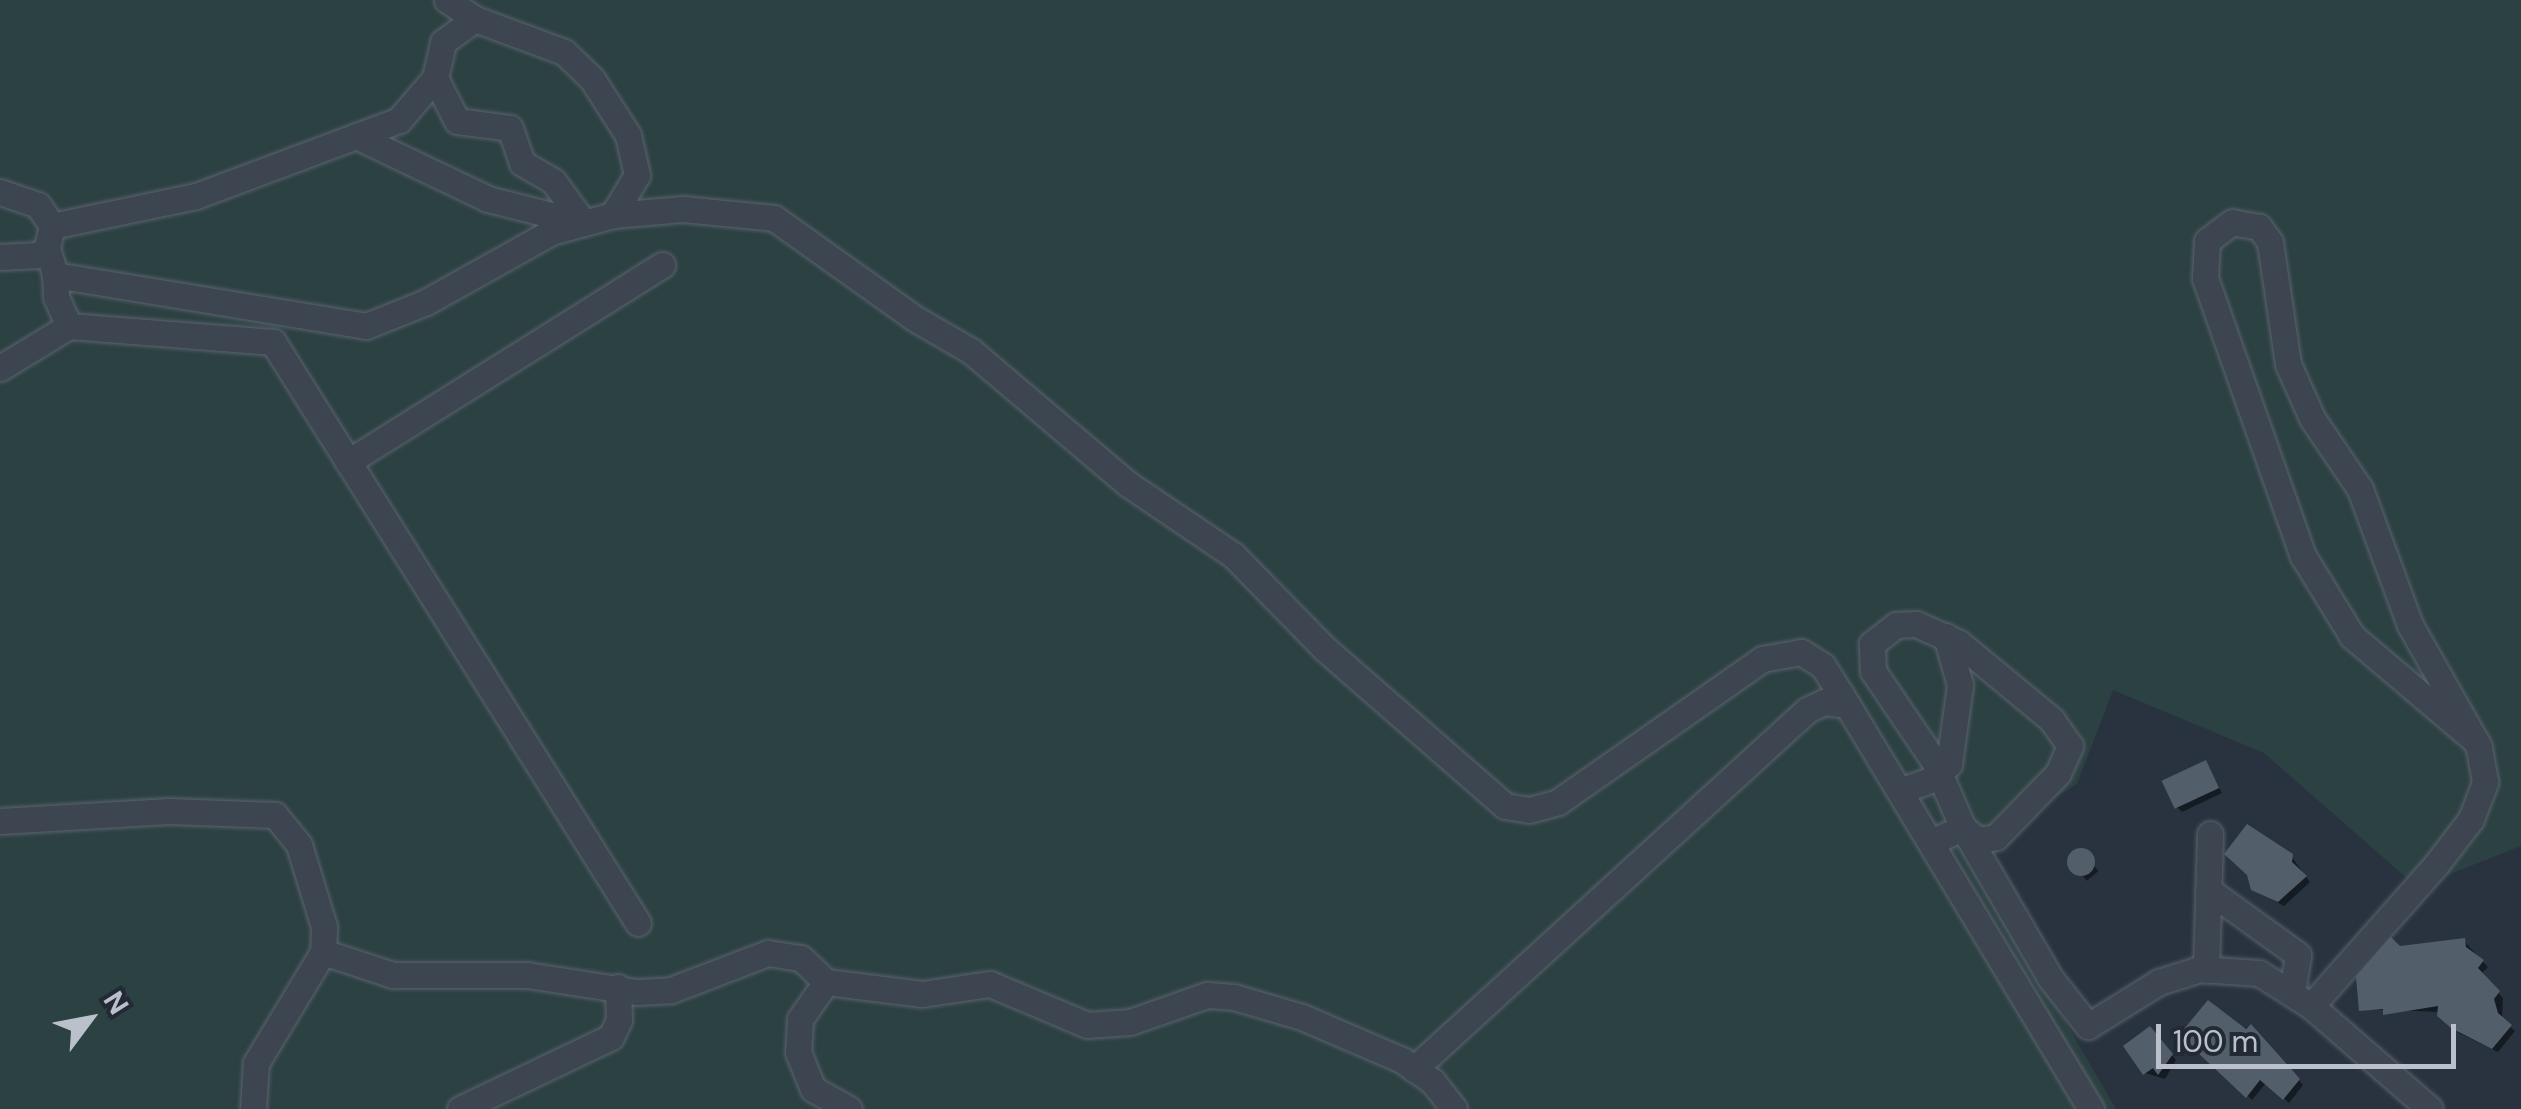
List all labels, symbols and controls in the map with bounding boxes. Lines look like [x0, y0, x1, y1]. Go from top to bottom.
north arrow [40, 969, 140, 1069]
text: N [95, 984, 137, 1021]
scale bar [2161, 1004, 2461, 1066]
text: 100 m [2173, 1022, 2258, 1061]

